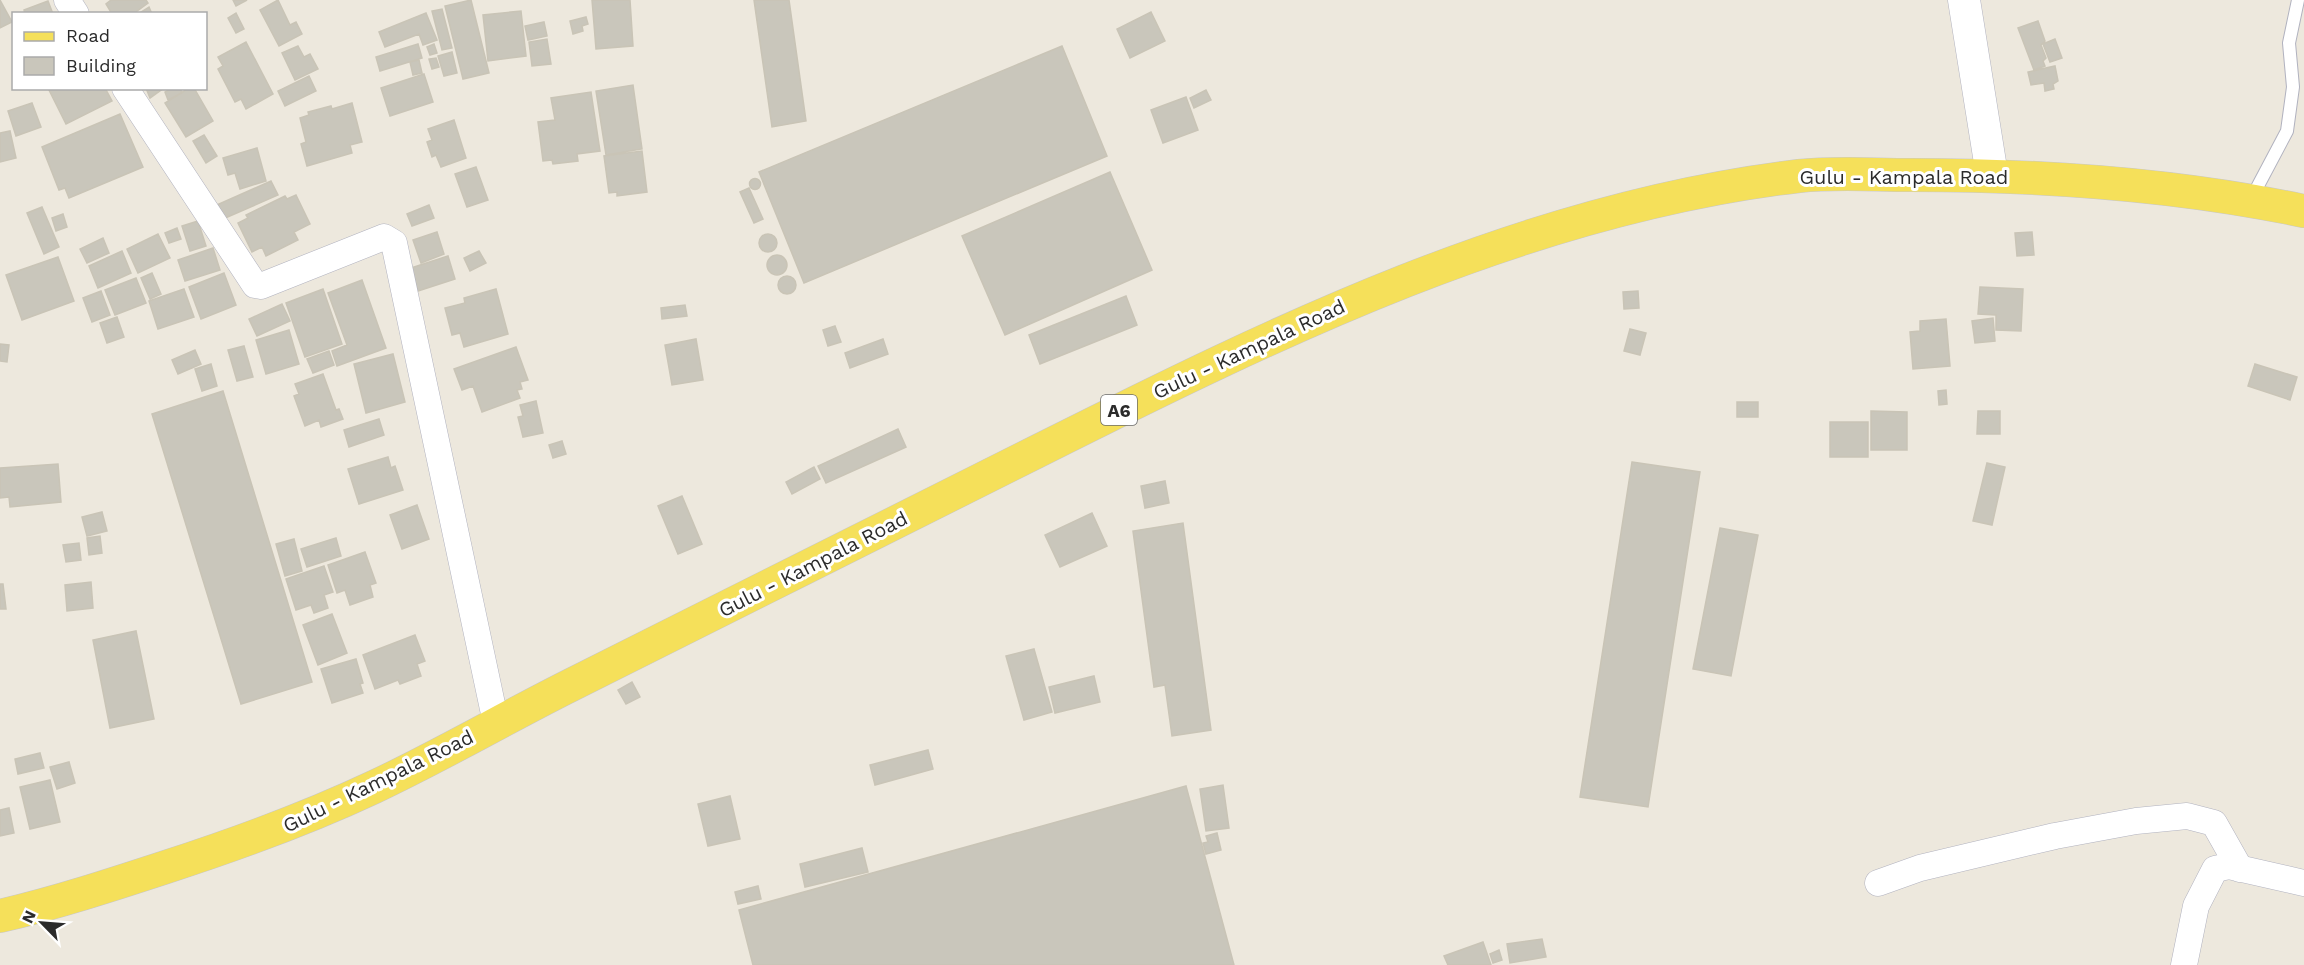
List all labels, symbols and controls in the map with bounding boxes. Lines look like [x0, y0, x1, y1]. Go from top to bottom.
legend [12, 12, 207, 90]
text: Road [66, 25, 110, 46]
text: Building [66, 55, 136, 76]
street label: Gulu - Kampala Road [1800, 165, 2008, 189]
street label: Gulu - Kampala Road [1149, 294, 1349, 404]
road number: A6 [1101, 395, 1137, 425]
street label: Gulu - Kampala Road [715, 506, 911, 622]
street label: Gulu - Kampala Road [279, 724, 477, 838]
north arrow [12, 893, 72, 953]
text: N [18, 907, 40, 926]

